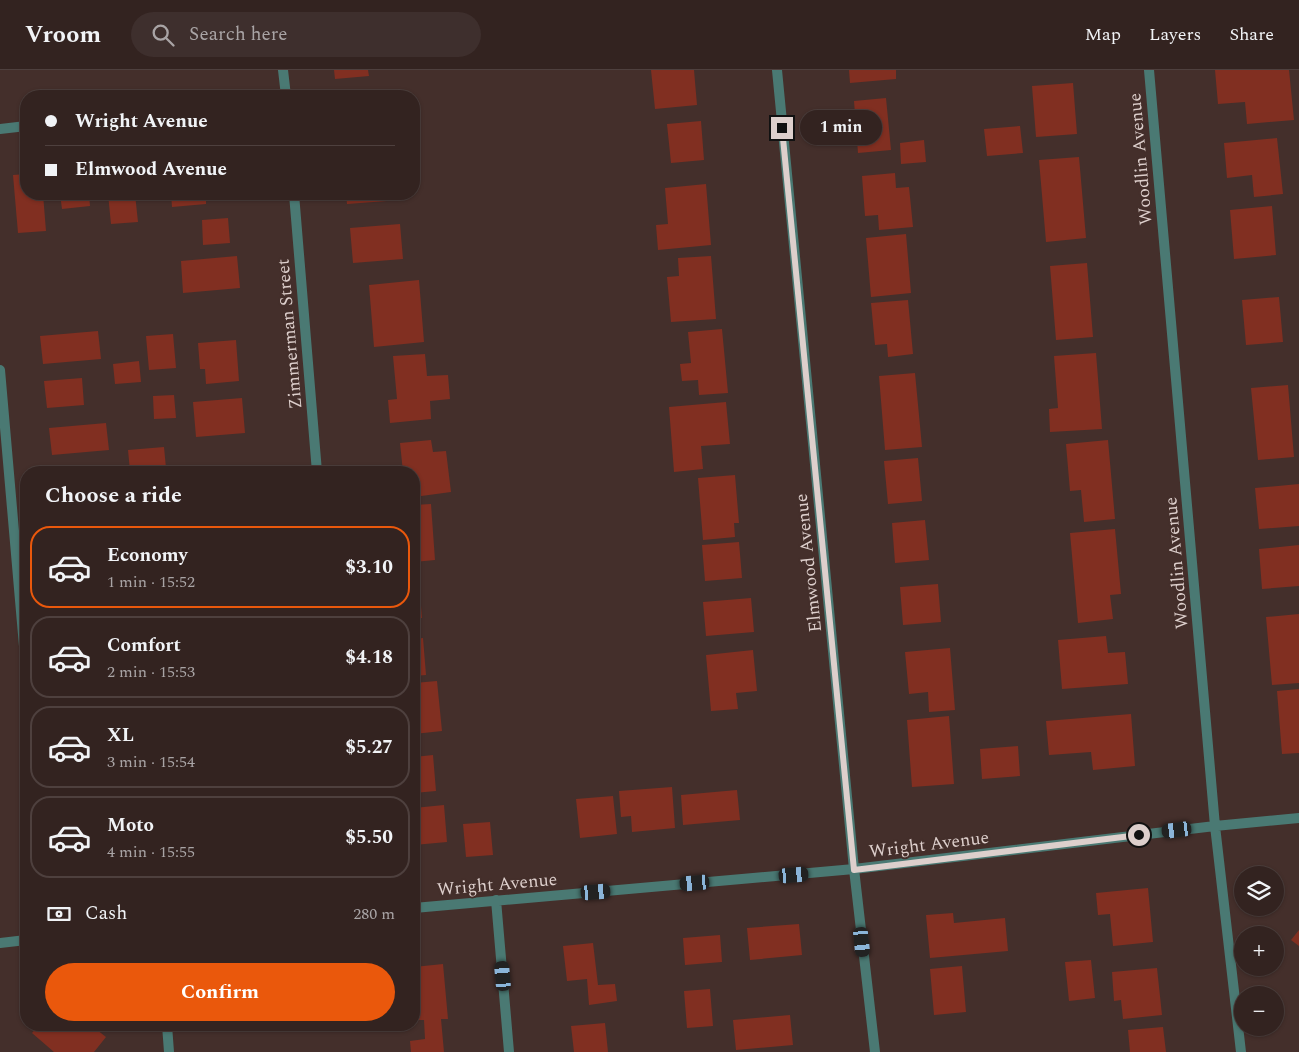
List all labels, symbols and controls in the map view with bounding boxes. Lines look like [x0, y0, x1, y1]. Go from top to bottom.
search box [131, 12, 481, 57]
text: Vroom [25, 17, 101, 53]
text: Search here [189, 20, 288, 49]
icon: search [149, 21, 177, 49]
text: Map [1085, 21, 1121, 48]
text: Layers [1149, 21, 1201, 48]
text: Share [1229, 21, 1274, 48]
street label: Woodlin Avenue [1121, 92, 1160, 226]
text: Wright Avenue [75, 107, 208, 136]
callout: 1 min [800, 110, 882, 146]
text: 1 min [820, 115, 862, 139]
route end [771, 117, 793, 139]
text: Elmwood Avenue [75, 155, 227, 184]
street label: Zimmerman Street [269, 258, 310, 410]
text: Choose a ride [45, 479, 182, 512]
street label: Elmwood Avenue [788, 492, 829, 634]
street label: Woodlin Avenue [1157, 496, 1196, 630]
text: Economy [107, 541, 188, 570]
icon: car [47, 545, 92, 590]
text: $3.10 [345, 553, 393, 582]
text: 1 min · 15:52 [107, 570, 195, 594]
text: Comfort [107, 631, 181, 660]
icon: car [47, 635, 92, 680]
text: $4.18 [345, 643, 393, 672]
text: 2 min · 15:53 [107, 660, 195, 684]
text: XL [107, 721, 134, 750]
icon: car [47, 725, 92, 770]
text: $5.27 [345, 733, 393, 762]
text: 3 min · 15:54 [107, 750, 195, 774]
text: Moto [107, 811, 154, 840]
icon: car [47, 815, 92, 860]
car [1161, 821, 1192, 839]
text: $5.50 [345, 823, 393, 852]
street label: Wright Avenue [868, 824, 991, 865]
route start [1128, 824, 1150, 846]
text: 4 min · 15:55 [107, 840, 195, 864]
street label: Wright Avenue [436, 866, 558, 903]
car [778, 866, 809, 884]
map controls [1234, 866, 1284, 1036]
button: layers [1234, 866, 1284, 916]
car [679, 874, 710, 892]
car [580, 883, 611, 901]
text: Cash [85, 899, 127, 928]
icon: cash [45, 900, 73, 928]
text: 280 m [353, 902, 395, 926]
car [852, 926, 871, 958]
button: + [1234, 926, 1284, 976]
car [494, 960, 511, 992]
button: Confirm [45, 963, 395, 1021]
button: − [1234, 986, 1284, 1036]

